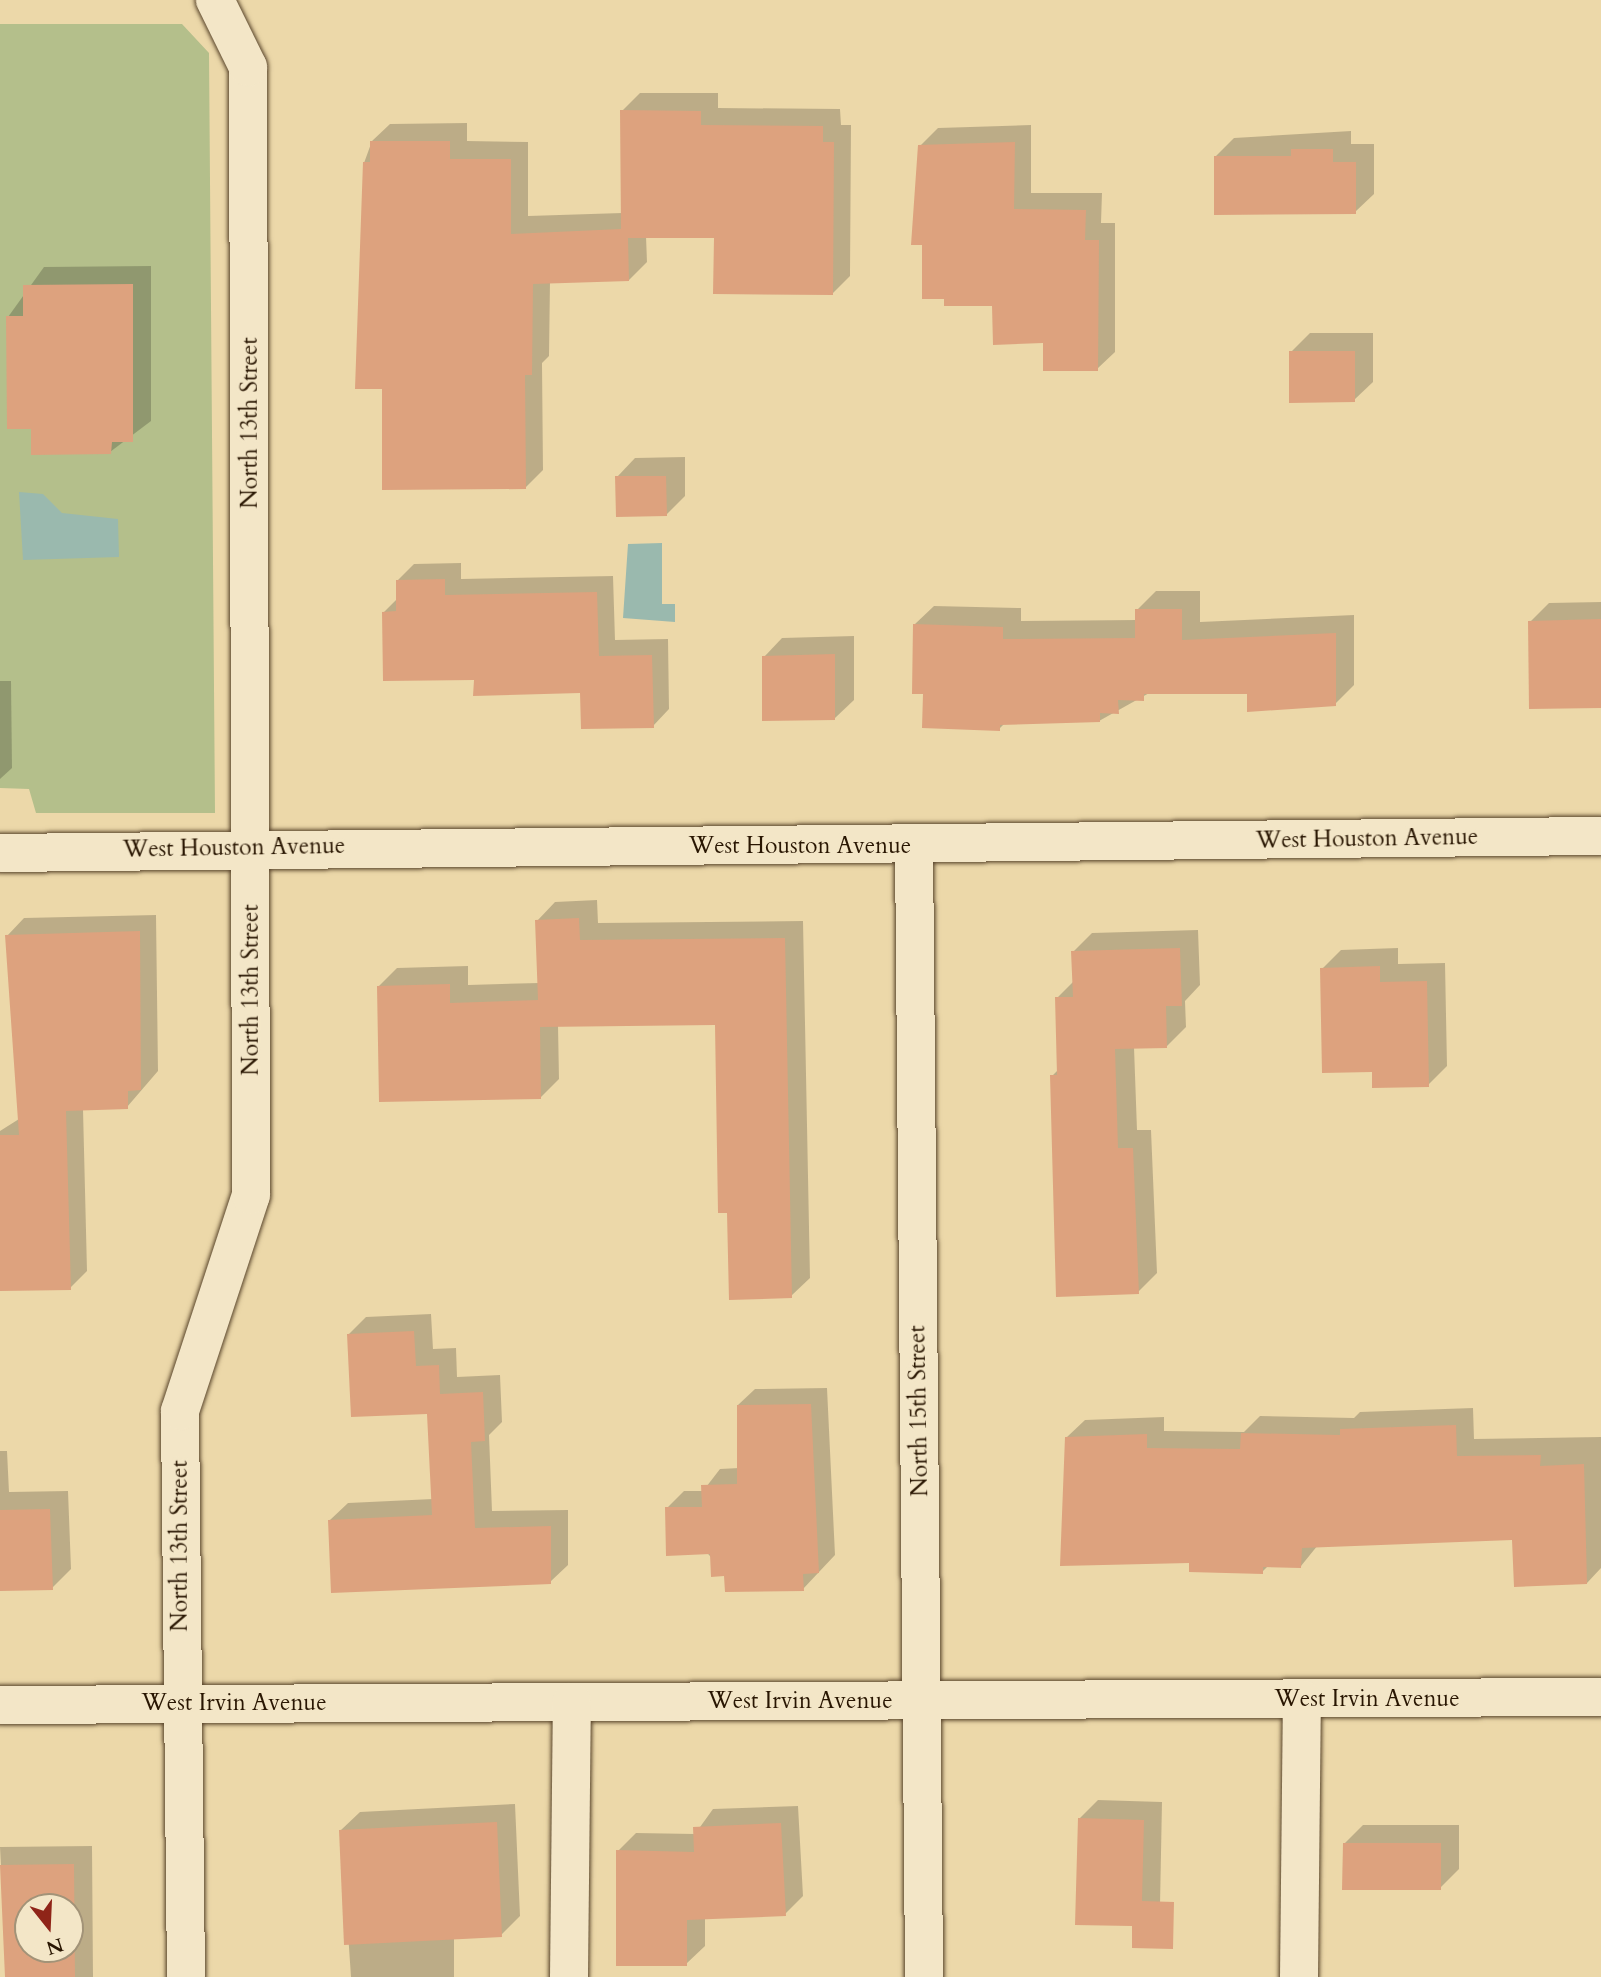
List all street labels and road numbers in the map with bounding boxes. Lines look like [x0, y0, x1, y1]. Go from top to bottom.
street label: North 13th Street [236, 337, 264, 509]
street label: West Houston Avenue [1256, 823, 1478, 855]
street label: West Houston Avenue [123, 832, 345, 864]
street label: West Houston Avenue [689, 832, 911, 860]
street label: North 13th Street [237, 904, 265, 1076]
street label: North 15th Street [904, 1325, 934, 1497]
street label: North 13th Street [166, 1460, 194, 1632]
street label: West Irvin Avenue [1274, 1685, 1460, 1713]
street label: West Irvin Avenue [707, 1687, 893, 1715]
street label: West Irvin Avenue [141, 1689, 327, 1717]

